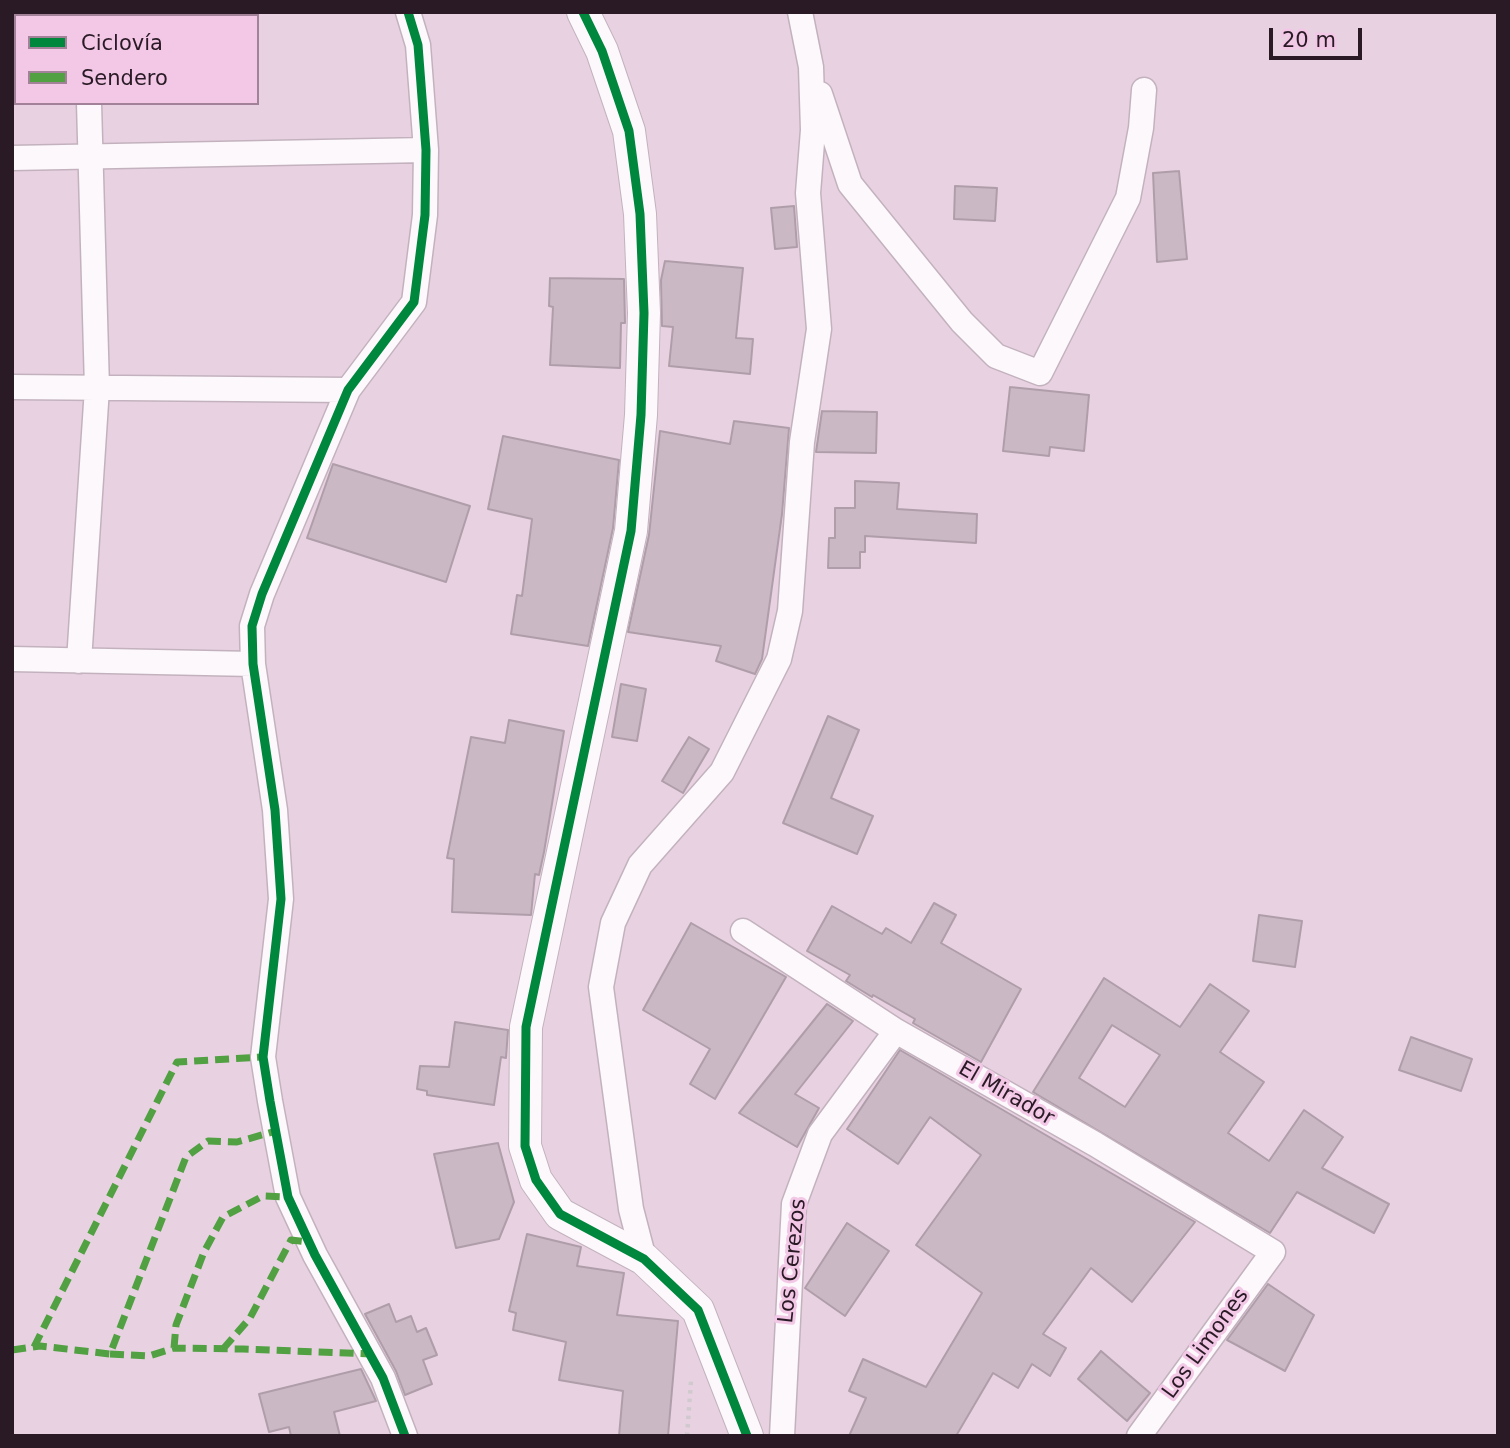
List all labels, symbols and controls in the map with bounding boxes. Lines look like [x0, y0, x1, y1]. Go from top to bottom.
legend [14, 14, 259, 105]
scale bar [1272, 14, 1365, 58]
text: 20 m [1282, 28, 1336, 52]
text: Ciclovía [81, 31, 163, 55]
text: Sendero [81, 66, 168, 90]
street label: El Mirador [954, 1057, 1058, 1131]
street label: Los Cerezos [774, 1197, 812, 1325]
street label: Los Limones [1158, 1284, 1254, 1404]

